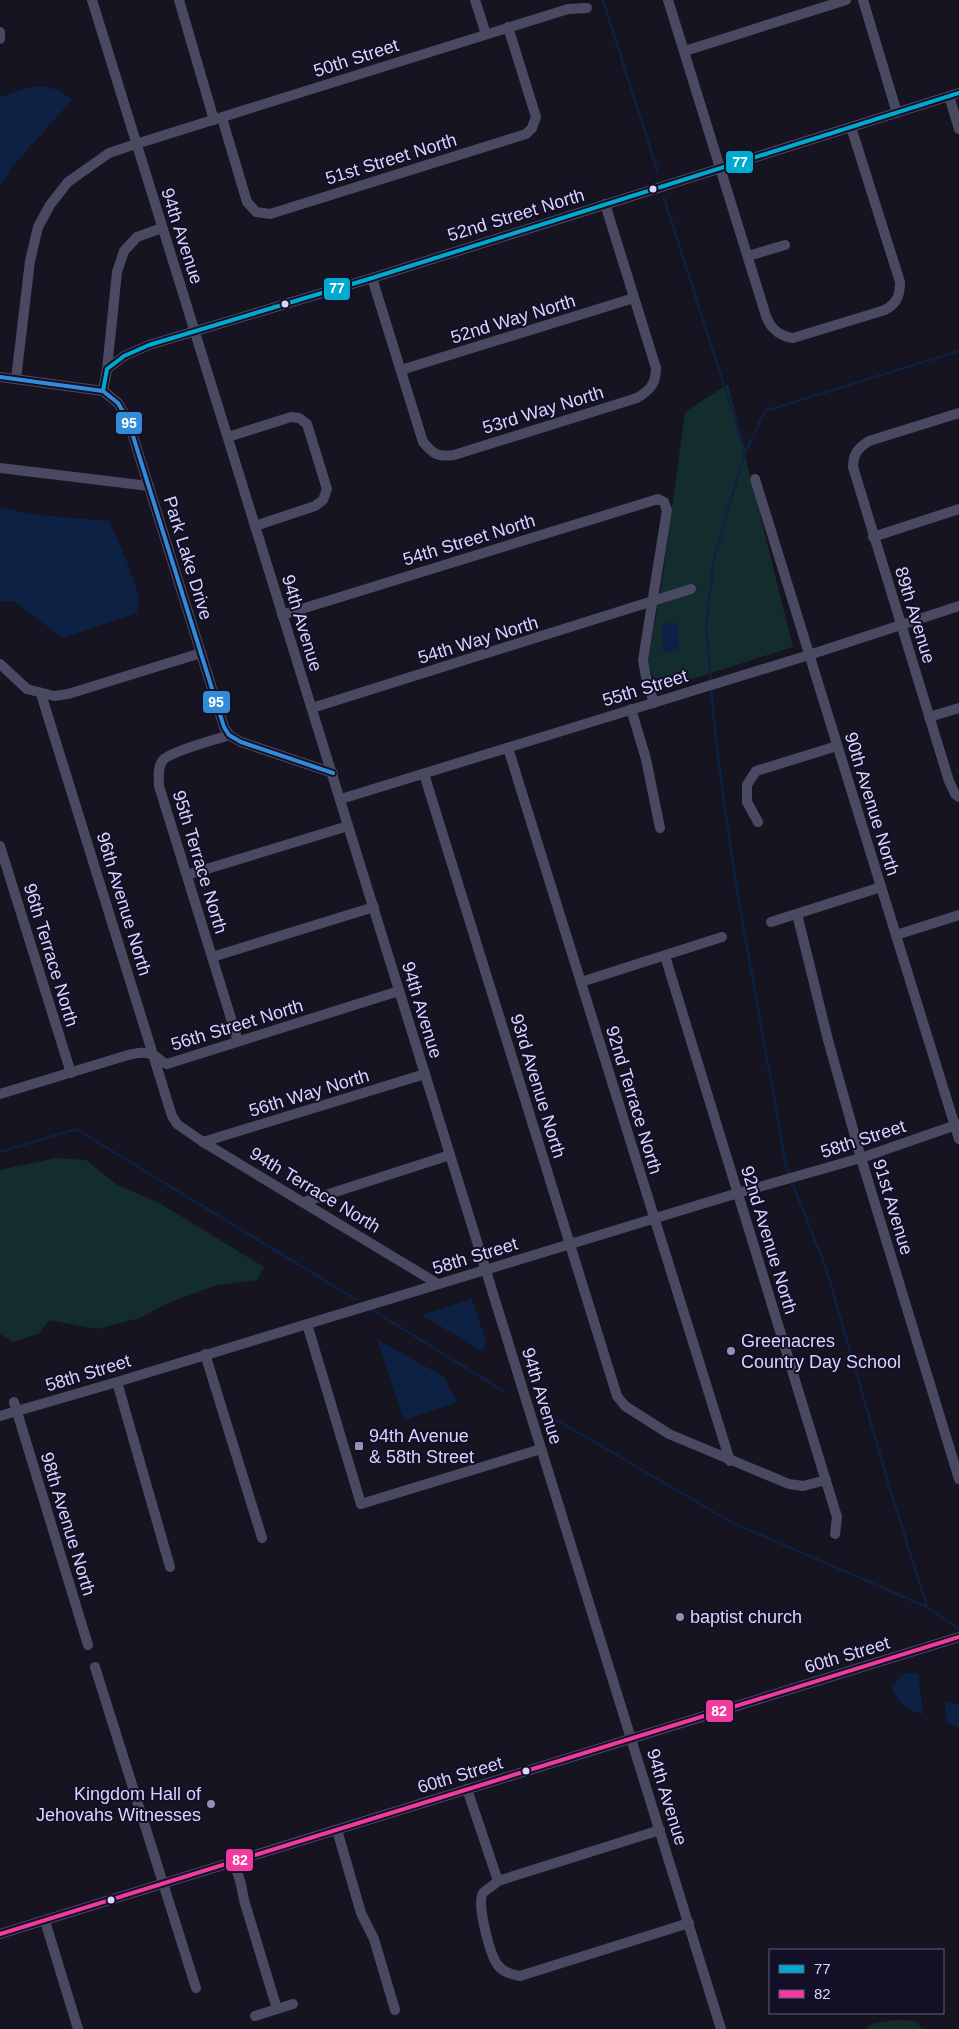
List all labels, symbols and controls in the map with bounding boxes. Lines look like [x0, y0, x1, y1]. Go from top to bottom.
street label: 50th Street [311, 35, 401, 81]
street label: 51st Street North [323, 130, 459, 188]
line badge: 77 [725, 150, 754, 174]
text: 77 [732, 154, 748, 170]
unlabelled marker [648, 184, 658, 194]
street label: 94th Avenue [157, 185, 207, 287]
street label: 52nd Street North [445, 185, 587, 245]
line badge: 77 [323, 277, 351, 301]
text: 77 [329, 280, 345, 296]
street label: 52nd Way North [448, 291, 578, 347]
unlabelled marker [280, 299, 290, 309]
street label: 53rd Way North [480, 382, 606, 438]
line badge: 95 [115, 411, 143, 435]
text: 95 [121, 415, 137, 431]
street label: Park Lake Drive [160, 494, 216, 622]
street label: 54th Street North [401, 510, 537, 570]
street label: 89th Avenue [891, 564, 939, 666]
street label: 94th Avenue [278, 572, 326, 674]
street label: 54th Way North [416, 612, 540, 668]
street label: 55th Street [600, 666, 690, 710]
line badge: 95 [202, 690, 231, 714]
text: 95 [208, 694, 224, 710]
street label: 90th Avenue North [841, 730, 903, 878]
street label: 95th Terrace North [169, 788, 231, 936]
street label: 96th Avenue North [93, 830, 155, 978]
street label: 96th Terrace North [20, 881, 82, 1029]
street label: 94th Avenue [398, 959, 446, 1061]
street label: 56th Street North [169, 995, 305, 1055]
street label: 93rd Avenue North [507, 1011, 569, 1161]
street label: 92nd Terrace North [602, 1024, 666, 1176]
street label: 56th Way North [247, 1065, 371, 1121]
street label: 58th Street [818, 1116, 908, 1162]
street label: 94th Terrace North [246, 1143, 384, 1237]
street label: 91st Avenue [869, 1157, 917, 1257]
street label: 92nd Avenue North [737, 1164, 801, 1316]
street label: 58th Street [430, 1234, 520, 1278]
place label: Greenacres Country Day School [741, 1331, 901, 1372]
street label: 94th Avenue [518, 1345, 566, 1447]
marker: Greenacres Country Day School [725, 1345, 737, 1357]
street label: 58th Street [43, 1351, 133, 1395]
place label: 94th Avenue & 58th Street [369, 1426, 474, 1467]
marker: 94th Avenue & 58th Street [353, 1440, 365, 1452]
street label: 98th Avenue North [37, 1450, 99, 1598]
place label: baptist church [690, 1607, 802, 1627]
marker: baptist church [674, 1611, 686, 1623]
street label: 60th Street [802, 1633, 892, 1677]
line badge: 82 [705, 1699, 734, 1723]
text: 82 [711, 1703, 727, 1719]
street label: 94th Avenue [643, 1746, 691, 1848]
street label: 60th Street [415, 1753, 505, 1797]
unlabelled marker [521, 1766, 531, 1776]
place label: Kingdom Hall of Jehovahs Witnesses [36, 1784, 202, 1825]
marker: Kingdom Hall of Jehovahs Witnesses [205, 1798, 217, 1810]
line badge: 82 [225, 1848, 254, 1872]
text: 82 [232, 1852, 248, 1868]
unlabelled marker [106, 1895, 116, 1905]
legend [769, 1949, 944, 2014]
text: 77 [814, 1960, 831, 1977]
text: 82 [814, 1985, 831, 2002]

